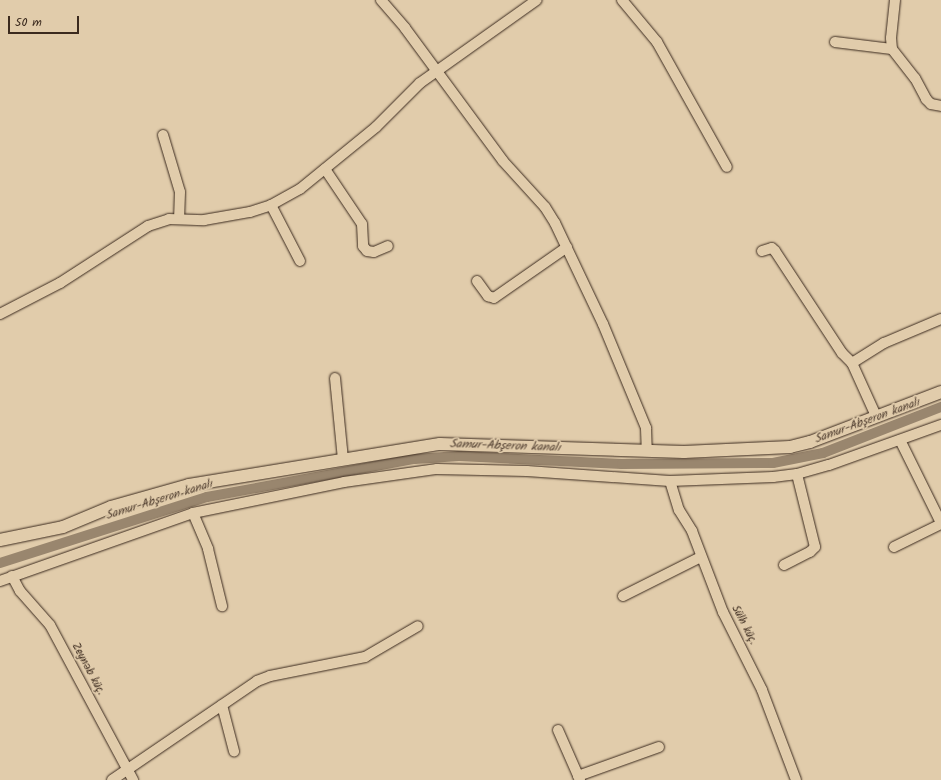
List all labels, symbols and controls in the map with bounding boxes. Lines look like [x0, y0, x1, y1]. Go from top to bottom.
scale bar [10, 8, 81, 34]
text: 50 m [15, 13, 42, 32]
water label: Samur-Abşeron kanalı [812, 395, 922, 447]
water label: Samur-Abşeron kanalı [449, 437, 561, 455]
water label: Samur-Abşeron kanalı [104, 477, 214, 523]
street label: Sülh küç. [729, 603, 759, 647]
street label: Zeynəb küç. [69, 641, 107, 697]

